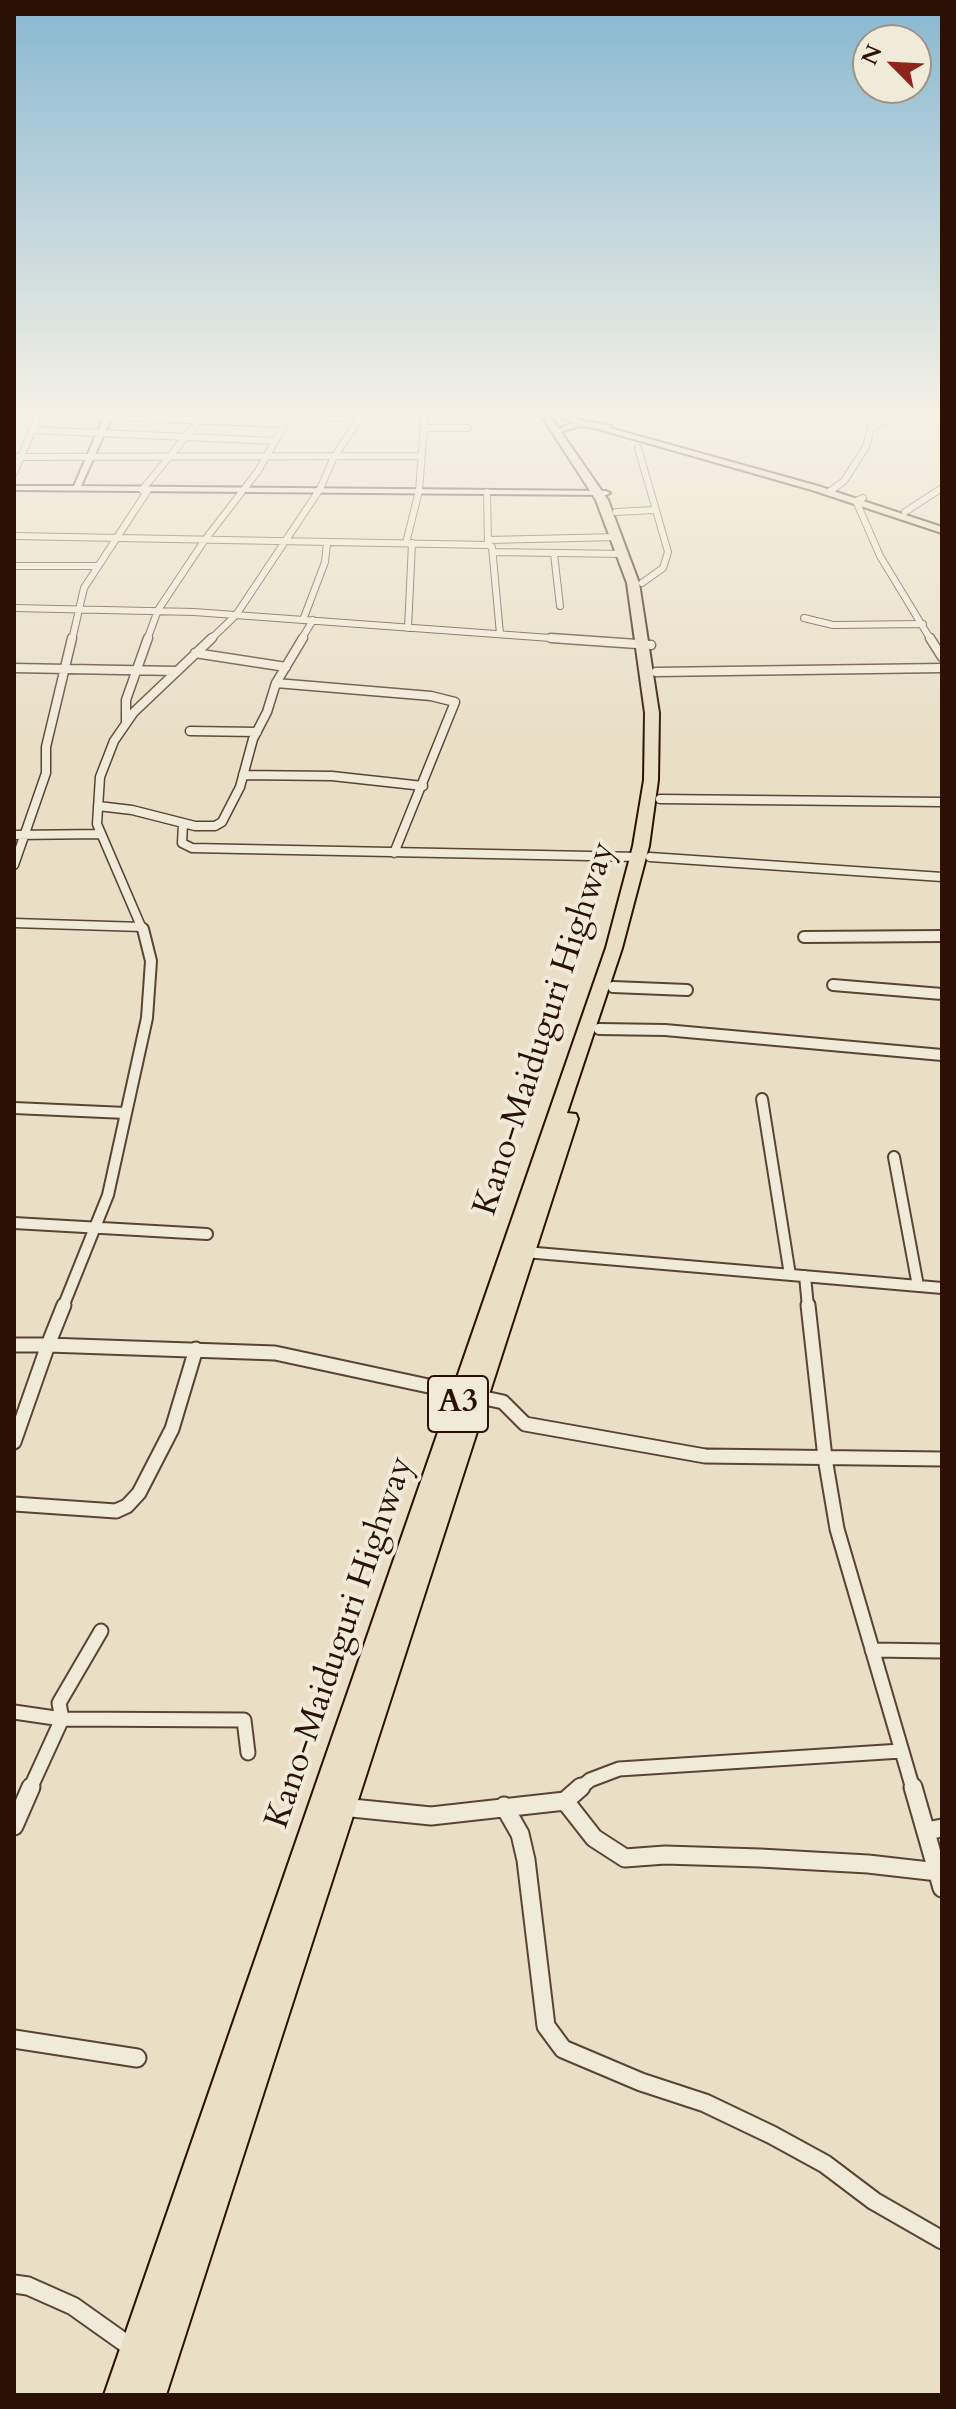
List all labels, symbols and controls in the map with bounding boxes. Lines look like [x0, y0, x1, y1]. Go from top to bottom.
north arrow [852, 24, 932, 104]
text: N [854, 40, 889, 70]
street label: Kano-Maiduguri Highway [466, 837, 626, 1221]
road number: A3 [428, 1376, 488, 1432]
street label: Kano-Maiduguri Highway [258, 1452, 424, 1834]

